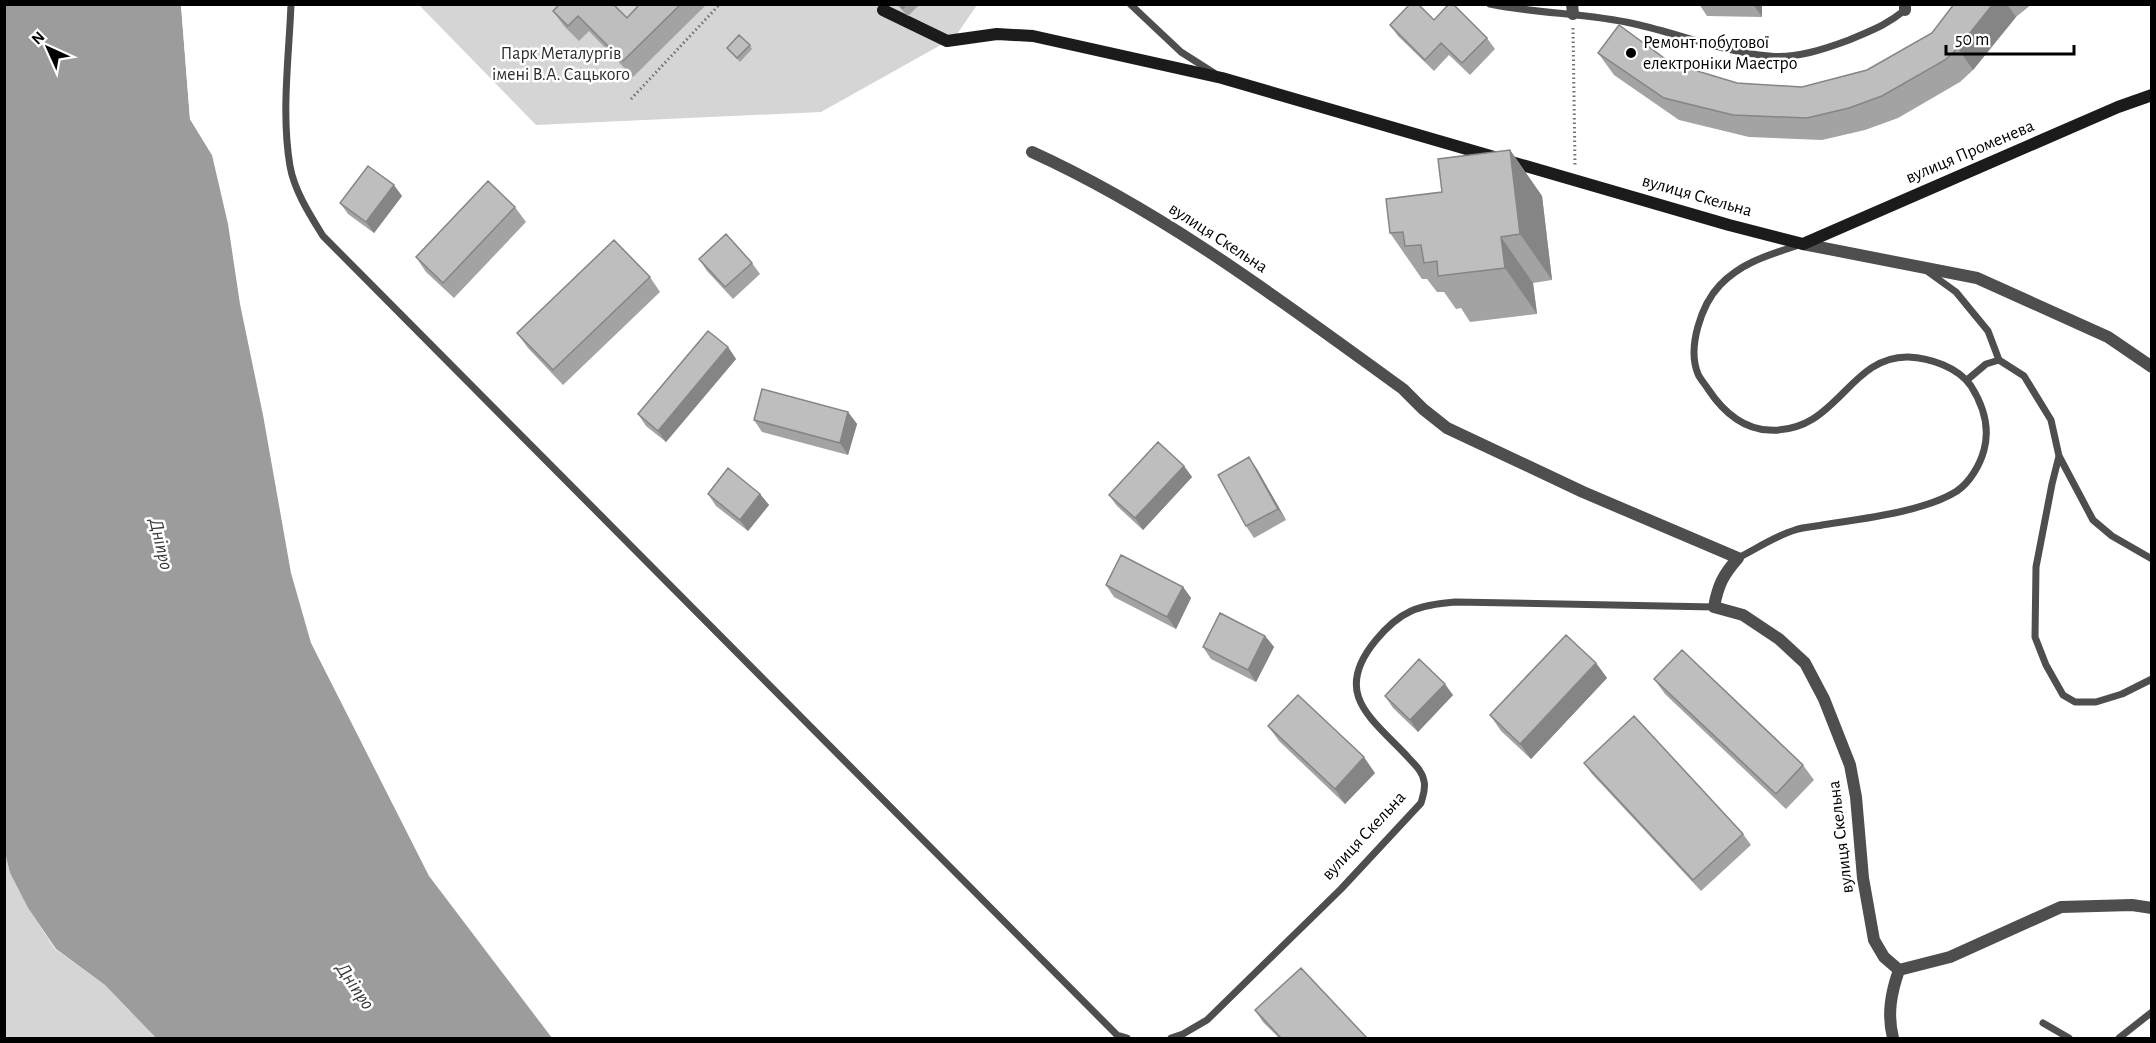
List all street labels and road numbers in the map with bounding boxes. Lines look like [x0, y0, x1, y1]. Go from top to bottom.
street label: вулиця Променева [1903, 117, 2037, 187]
street label: вулиця Скельна [1640, 172, 1754, 220]
street label: вулиця Скельна [1165, 199, 1271, 277]
street label: вулиця Скельна [1825, 779, 1857, 895]
street label: вулиця Скельна [1319, 788, 1409, 884]

